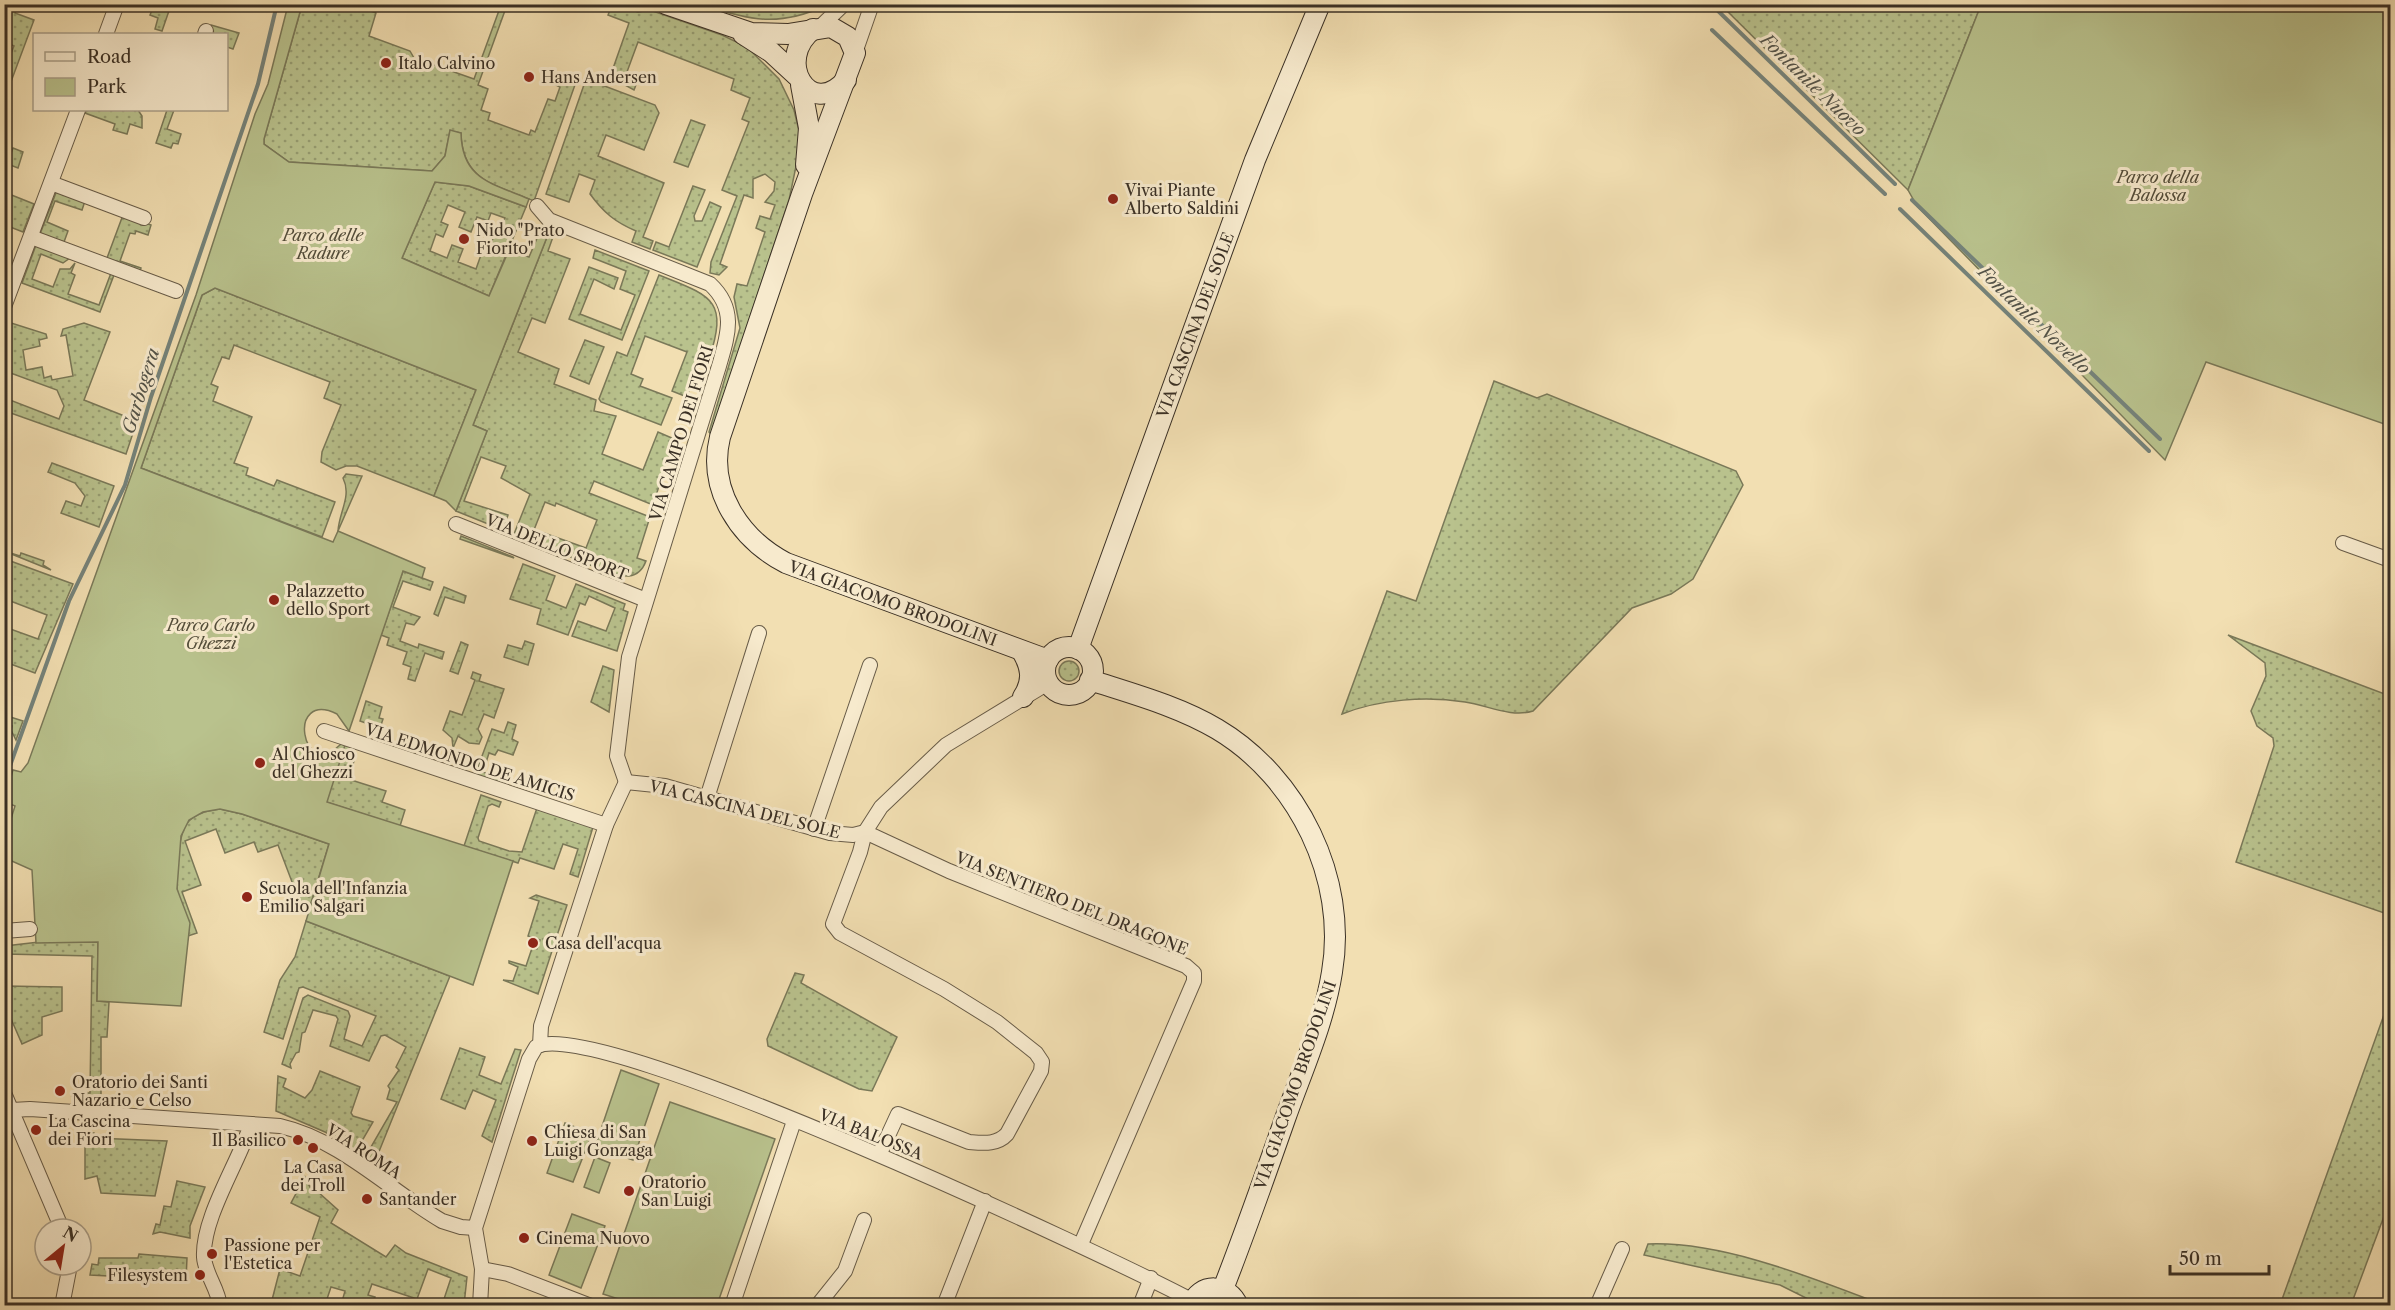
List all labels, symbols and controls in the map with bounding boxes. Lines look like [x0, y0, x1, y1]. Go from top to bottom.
water label: Fontanile Nuovo [1754, 28, 1870, 141]
legend [33, 33, 228, 111]
text: Road [87, 46, 132, 68]
place label: Italo Calvino [398, 53, 496, 73]
marker: Italo Calvino [379, 56, 393, 70]
place label: Hans Andersen [541, 67, 657, 87]
marker: Hans Andersen [522, 70, 536, 84]
text: Park [87, 76, 128, 98]
park label: Parco della Balossa [2115, 167, 2200, 205]
place label: Vivai Piante Alberto Saldini [1124, 180, 1239, 218]
marker: Vivai Piante Alberto Saldini [1106, 192, 1120, 206]
place label: Nido "Prato Fiorito" [476, 220, 565, 258]
park label: Parco delle Radure [281, 225, 365, 263]
street label: VIA CASCINA DEL SOLE [1152, 229, 1238, 422]
marker: Nido "Prato Fiorito" [457, 232, 471, 246]
water label: Fontanile Novello [1972, 260, 2095, 379]
street label: VIA CAMPO DEI FIORI [644, 343, 717, 524]
water label: Garbogera [118, 345, 165, 437]
street label: VIA DELLO SPORT [482, 509, 631, 585]
street label: VIA GIACOMO BRODOLINI [785, 556, 1000, 650]
place label: Palazzetto dello Sport [286, 581, 370, 619]
marker: Palazzetto dello Sport [267, 593, 281, 607]
park label: Parco Carlo Ghezzi [165, 615, 255, 653]
street label: VIA EDMONDO DE AMICIS [362, 718, 577, 805]
place label: Al Chiosco del Ghezzi [271, 744, 355, 782]
marker: Al Chiosco del Ghezzi [253, 756, 267, 770]
street label: VIA CASCINA DEL SOLE [646, 775, 843, 842]
street label: VIA SENTIERO DEL DRAGONE [952, 847, 1191, 959]
place label: Scuola dell'Infanzia Emilio Salgari [259, 878, 408, 916]
marker: Scuola dell'Infanzia Emilio Salgari [240, 890, 254, 904]
place label: Casa dell'acqua [545, 933, 662, 953]
marker: Casa dell'acqua [526, 936, 540, 950]
street label: VIA GIACOMO BRODOLINI [1249, 978, 1340, 1193]
place label: Oratorio dei Santi Nazario e Celso [72, 1072, 208, 1110]
marker: Oratorio dei Santi Nazario e Celso [53, 1084, 67, 1098]
street label: VIA BALOSSA [815, 1104, 927, 1164]
place label: La Cascina dei Fiori [48, 1111, 131, 1149]
street label: VIA ROMA [322, 1119, 406, 1183]
place label: Chiesa di San Luigi Gonzaga [544, 1122, 654, 1160]
marker: La Cascina dei Fiori [29, 1123, 43, 1137]
place label: Il Basilico [212, 1130, 286, 1150]
marker: Il Basilico [291, 1133, 305, 1147]
marker: Chiesa di San Luigi Gonzaga [525, 1134, 539, 1148]
marker: La Casa dei Troll [306, 1141, 320, 1155]
place label: La Casa dei Troll [281, 1157, 345, 1195]
place label: Oratorio San Luigi [641, 1172, 712, 1210]
marker: Oratorio San Luigi [622, 1184, 636, 1198]
place label: Santander [379, 1189, 457, 1209]
marker: Santander [360, 1192, 374, 1206]
north arrow [33, 1217, 93, 1277]
text: N [59, 1222, 82, 1246]
place label: Cinema Nuovo [536, 1228, 650, 1248]
marker: Cinema Nuovo [517, 1231, 531, 1245]
place label: Passione per l'Estetica [224, 1235, 320, 1273]
scale bar [2170, 1238, 2269, 1276]
marker: Passione per l'Estetica [205, 1247, 219, 1261]
text: 50 m [2179, 1248, 2222, 1270]
place label: Filesystem [107, 1265, 188, 1285]
marker: Filesystem [193, 1268, 207, 1282]

